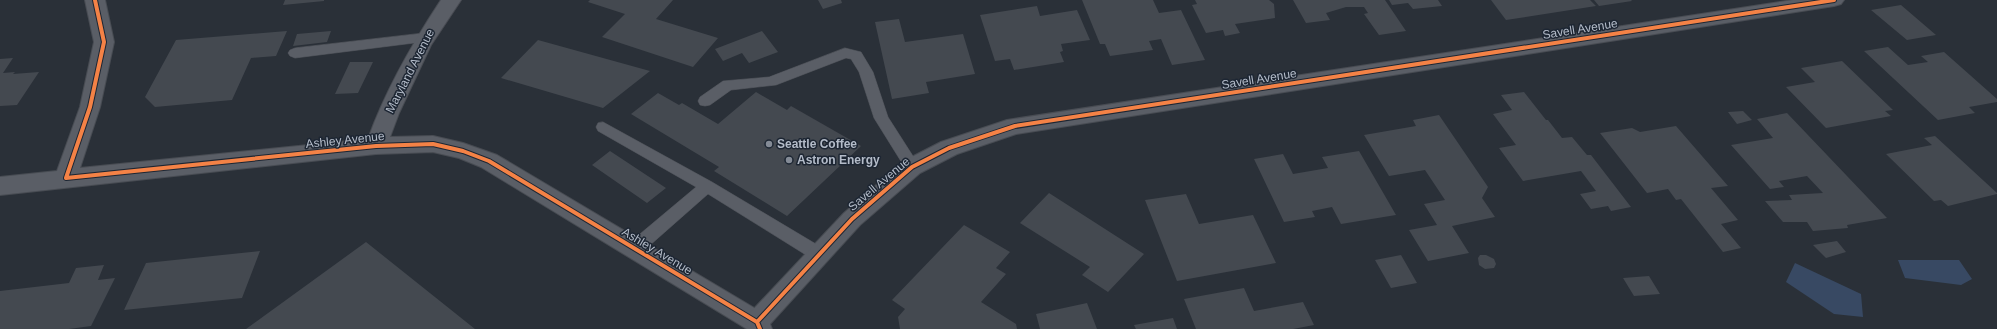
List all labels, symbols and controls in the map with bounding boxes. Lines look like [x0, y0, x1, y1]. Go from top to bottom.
street label: Savell Avenue [1541, 16, 1619, 42]
street label: Maryland Avenue [383, 26, 437, 115]
street label: Savell Avenue [1220, 66, 1298, 92]
street label: Ashley Avenue [305, 129, 385, 151]
place label: Seattle Coffee [777, 137, 857, 151]
marker: Seattle Coffee [764, 139, 774, 149]
place label: Astron Energy [797, 153, 880, 167]
street label: Savell Avenue [845, 154, 913, 214]
marker: Astron Energy [784, 155, 794, 165]
street label: Ashley Avenue [619, 225, 695, 278]

